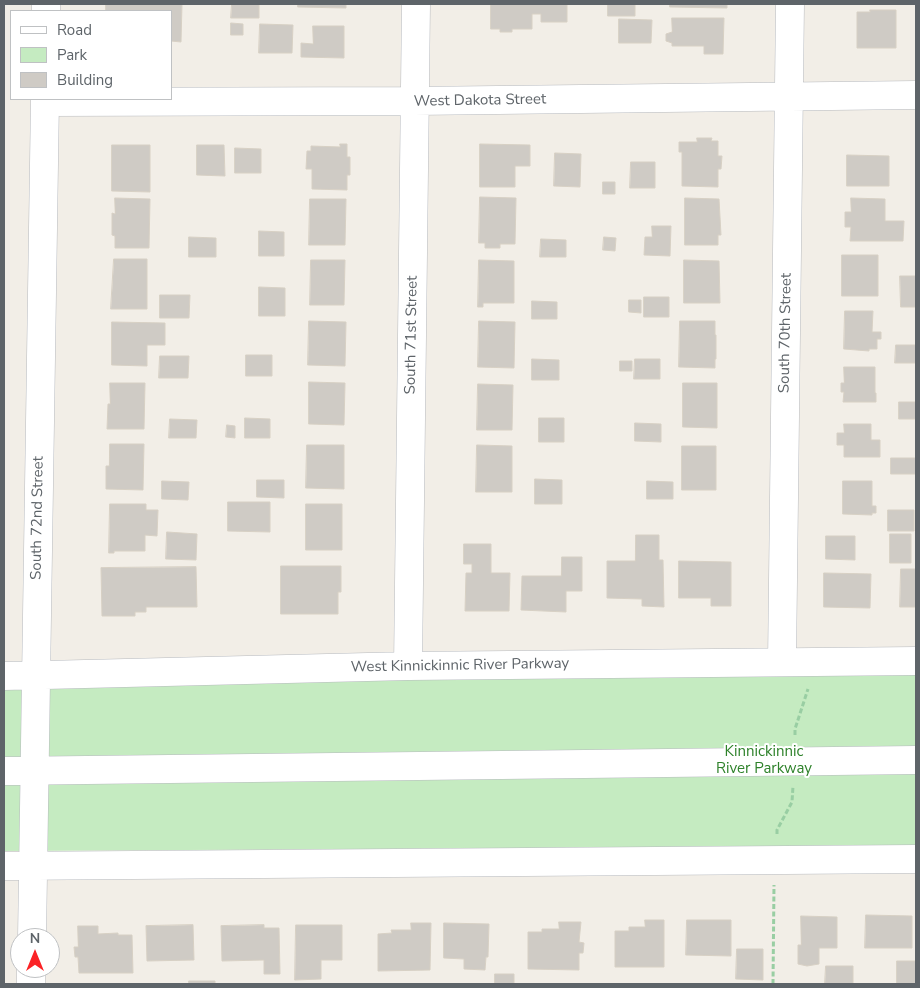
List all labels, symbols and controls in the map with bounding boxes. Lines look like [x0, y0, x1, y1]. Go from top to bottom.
legend [10, 10, 172, 100]
text: Road [57, 20, 92, 40]
text: Park [57, 45, 87, 65]
text: Building [57, 70, 113, 90]
street label: West Dakota Street [414, 91, 546, 111]
street label: South 70th Street [776, 273, 796, 393]
street label: South 71st Street [402, 275, 422, 395]
street label: South 72nd Street [28, 456, 48, 580]
street label: West Kinnickinnic River Parkway [351, 655, 569, 677]
park label: Kinnickinnic River Parkway [716, 743, 812, 778]
north arrow [10, 928, 60, 978]
text: N [30, 929, 40, 948]

